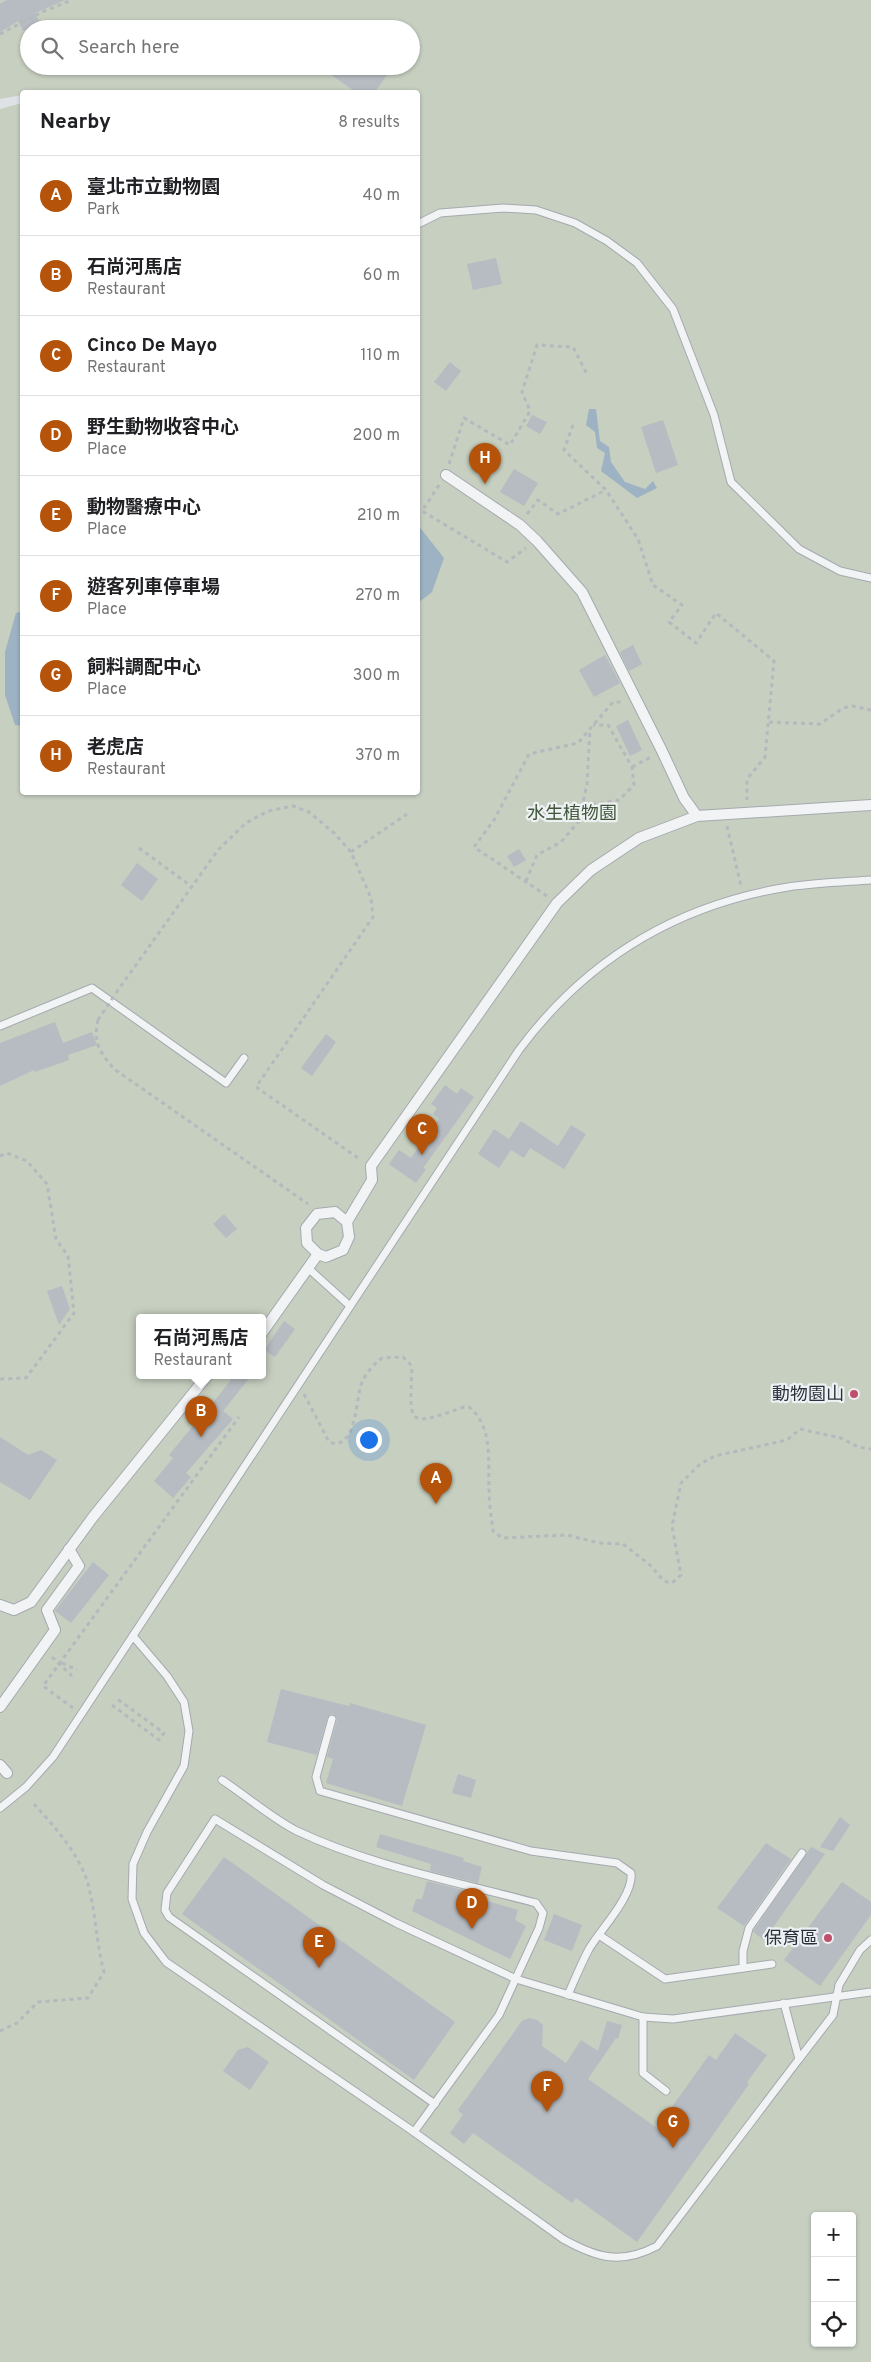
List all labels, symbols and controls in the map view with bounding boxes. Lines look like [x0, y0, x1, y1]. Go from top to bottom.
search box [20, 20, 420, 75]
icon: search [38, 34, 66, 62]
text: Search here [78, 36, 180, 60]
text: Nearby [40, 109, 111, 136]
text: 8 results [338, 113, 400, 133]
text: 臺北市立動物園 [87, 176, 220, 200]
text: A [50, 186, 62, 206]
text: 40 m [362, 186, 400, 206]
text: Park [87, 200, 120, 220]
text: 石尚河馬店 [87, 256, 182, 280]
text: B [50, 266, 62, 286]
text: 60 m [363, 266, 400, 286]
text: Restaurant [87, 280, 166, 300]
text: Cinco De Mayo [87, 334, 217, 358]
text: C [51, 346, 61, 366]
text: 110 m [360, 346, 400, 366]
text: Restaurant [87, 358, 166, 378]
text: 野生動物收容中心 [87, 416, 239, 440]
text: D [50, 426, 62, 446]
text: 200 m [352, 426, 400, 446]
text: Place [87, 440, 127, 460]
pin: H [469, 443, 501, 484]
text: 動物醫療中心 [87, 496, 201, 520]
text: E [51, 506, 61, 526]
text: 210 m [357, 506, 400, 526]
text: Place [87, 520, 127, 540]
text: 遊客列車停車場 [87, 576, 220, 600]
text: F [51, 586, 61, 606]
text: 270 m [355, 586, 400, 606]
text: Place [87, 600, 127, 620]
text: 飼料調配中心 [87, 656, 201, 680]
text: G [51, 666, 61, 686]
text: 300 m [353, 666, 400, 686]
text: Place [87, 680, 127, 700]
text: 老虎店 [87, 736, 144, 760]
text: H [50, 746, 62, 766]
text: 370 m [355, 746, 400, 766]
text: Restaurant [87, 760, 166, 780]
park label: 水生植物園 [527, 803, 617, 826]
pin: C [406, 1114, 438, 1155]
popup [136, 1314, 266, 1379]
text: 石尚河馬店 [153, 1327, 249, 1351]
text: Restaurant [153, 1351, 232, 1371]
place label: 動物園山 [772, 1384, 844, 1407]
marker: 動物園山 [848, 1388, 860, 1400]
pin: B [185, 1396, 217, 1437]
your location [356, 1427, 382, 1453]
pin: A [420, 1463, 452, 1504]
pin: D [456, 1888, 488, 1929]
pin: E [303, 1927, 335, 1968]
place label: 保育區 [764, 1928, 818, 1951]
marker: 保育區 [822, 1932, 834, 1944]
pin: F [531, 2071, 563, 2112]
pin: G [657, 2107, 689, 2148]
map controls [811, 2212, 856, 2347]
button: + [811, 2212, 856, 2257]
button: − [811, 2257, 856, 2302]
button: locate [811, 2302, 856, 2347]

